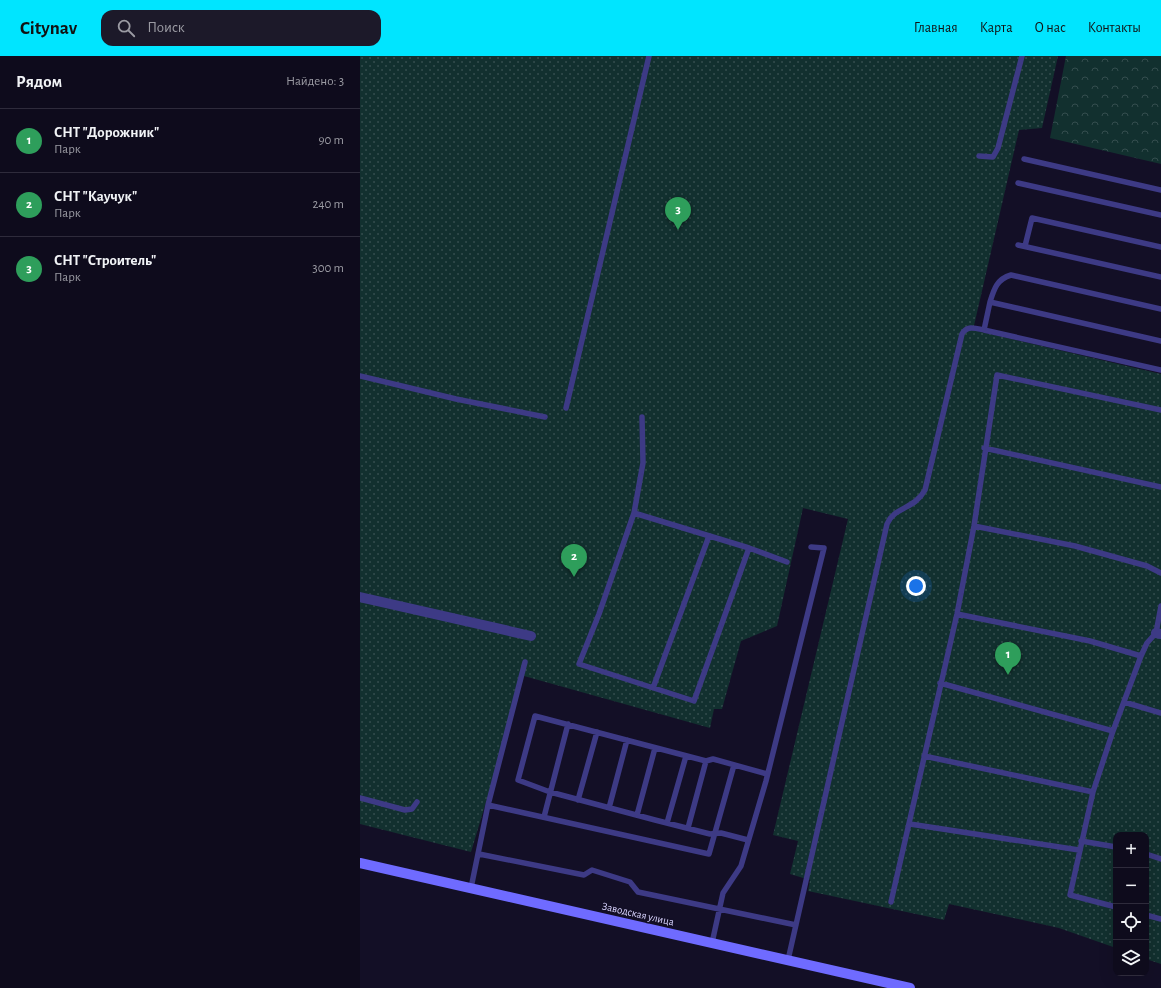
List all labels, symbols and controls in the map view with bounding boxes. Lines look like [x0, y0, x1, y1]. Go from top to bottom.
search box [101, 10, 381, 46]
icon: search [115, 17, 137, 39]
text: Citynav [20, 19, 77, 38]
text: Поиск [147, 20, 185, 35]
text: Главная [914, 21, 958, 35]
text: Карта [980, 21, 1013, 35]
text: О нас [1035, 21, 1066, 35]
text: Контакты [1088, 21, 1141, 35]
text: Рядом [16, 73, 62, 90]
text: Найдено: 3 [286, 75, 344, 88]
text: СНТ "Дорожник" [54, 125, 159, 140]
text: 1 [27, 134, 31, 147]
text: 90 m [318, 134, 344, 147]
text: Парк [54, 143, 81, 156]
text: СНТ "Каучук" [54, 189, 137, 204]
pin: 3 [665, 197, 691, 230]
text: 2 [26, 198, 32, 211]
text: 240 m [312, 198, 344, 211]
text: Парк [54, 207, 81, 220]
text: СНТ "Строитель" [54, 253, 156, 268]
text: 3 [26, 262, 32, 275]
text: 300 m [312, 262, 344, 275]
text: Парк [54, 271, 81, 284]
pin: 2 [561, 544, 587, 577]
your location [906, 576, 926, 596]
pin: 1 [995, 642, 1021, 675]
map controls [1113, 832, 1149, 976]
button: + [1113, 832, 1149, 868]
button: − [1113, 868, 1149, 904]
street label: Заводская улица [601, 900, 675, 928]
button: locate [1113, 904, 1149, 940]
button: layers [1113, 940, 1149, 976]

